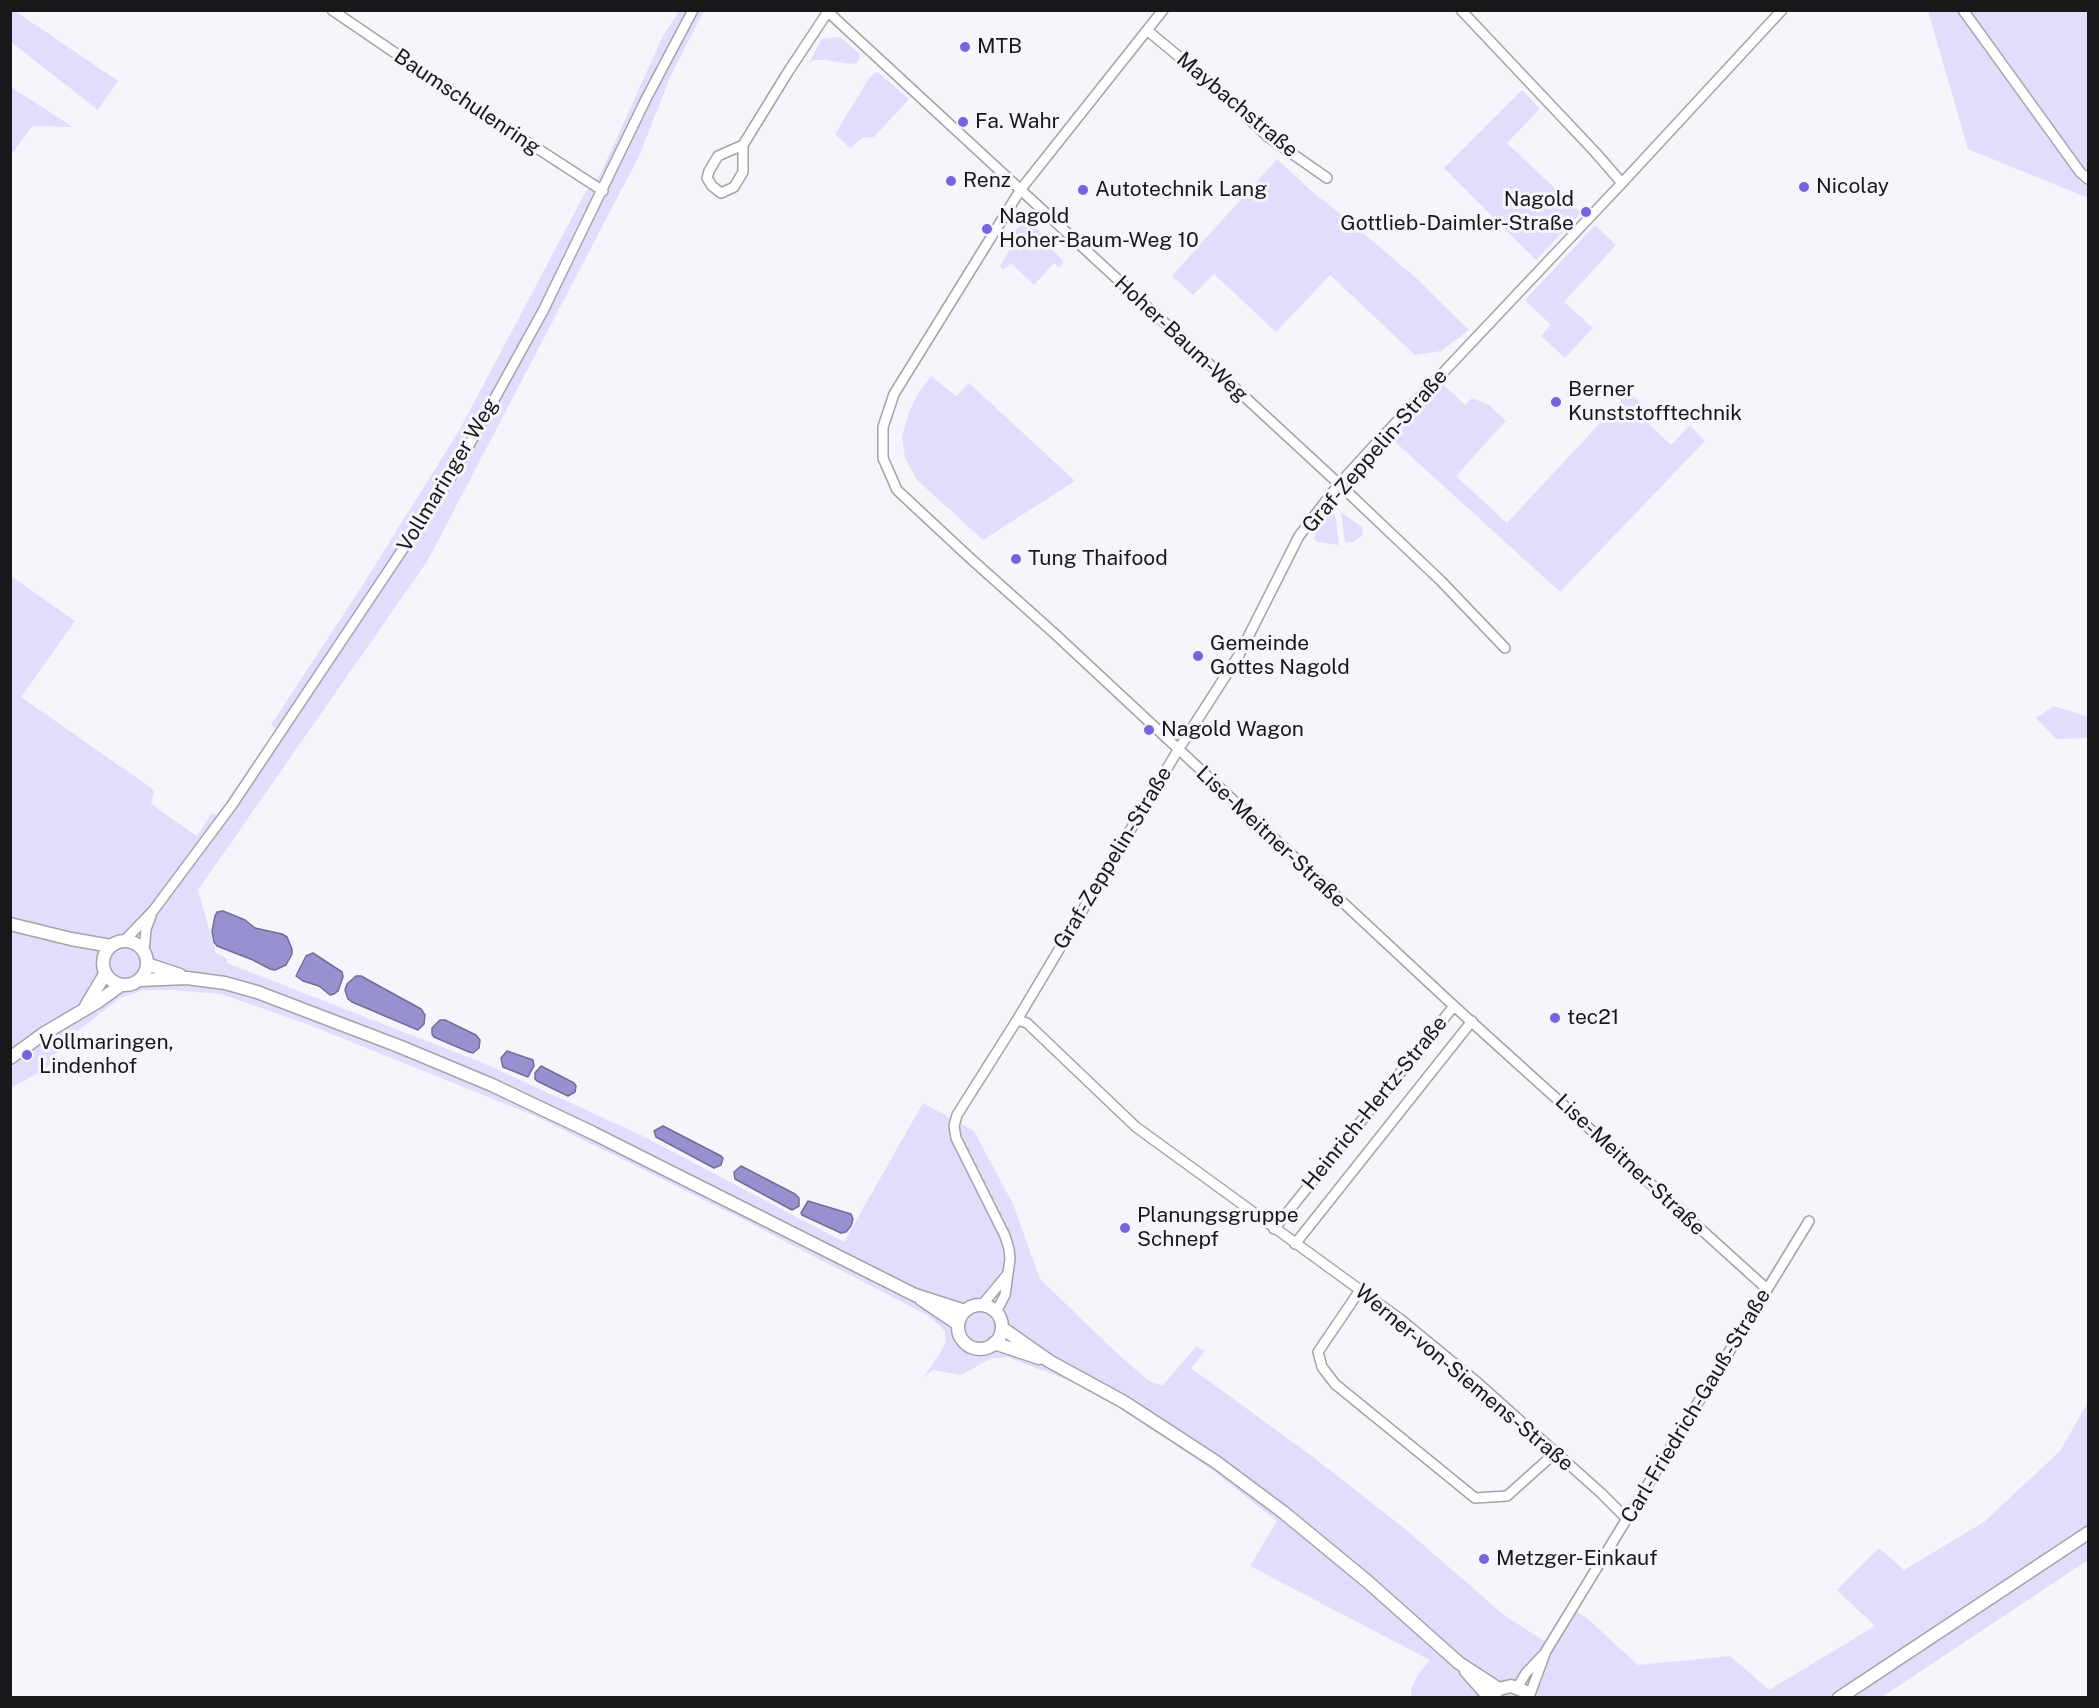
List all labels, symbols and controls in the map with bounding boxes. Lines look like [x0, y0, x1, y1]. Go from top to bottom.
place label: MTB [977, 34, 1022, 60]
marker: MTB [958, 40, 972, 54]
street label: Baumschulenring [389, 44, 545, 160]
street label: Maybachstraße [1171, 47, 1303, 163]
place label: Fa. Wahr [975, 109, 1060, 135]
marker: Fa. Wahr [956, 115, 970, 129]
place label: Renz [963, 168, 1011, 194]
marker: Renz [944, 174, 958, 188]
place label: Nicolay [1816, 174, 1889, 200]
place label: Autotechnik Lang [1095, 177, 1267, 203]
marker: Nicolay [1797, 180, 1811, 194]
marker: Autotechnik Lang [1076, 183, 1090, 197]
place label: Nagold Gottlieb-Daimler-Straße [1340, 187, 1574, 237]
place label: Nagold Hoher-Baum-Weg 10 [999, 204, 1199, 254]
marker: Nagold Gottlieb-Daimler-Straße [1579, 205, 1593, 219]
marker: Nagold Hoher-Baum-Weg 10 [980, 222, 994, 236]
street label: Hoher-Baum-Weg [1109, 271, 1253, 407]
street label: Graf-Zeppelin-Straße [1297, 364, 1453, 538]
place label: Berner Kunststofftechnik [1568, 377, 1742, 427]
street label: Vollmaringer Weg [392, 394, 504, 556]
marker: Berner Kunststofftechnik [1549, 395, 1563, 409]
place label: Tung Thaifood [1028, 546, 1168, 572]
marker: Tung Thaifood [1009, 552, 1023, 566]
place label: Gemeinde Gottes Nagold [1210, 631, 1350, 681]
marker: Gemeinde Gottes Nagold [1191, 649, 1205, 663]
place label: Nagold Wagon [1161, 717, 1304, 743]
marker: Nagold Wagon [1142, 723, 1156, 737]
street label: Lise-Meitner-Straße [1191, 761, 1351, 913]
street label: Graf-Zeppelin-Straße [1049, 762, 1177, 954]
place label: tec21 [1567, 1005, 1619, 1031]
street label: Heinrich-Hertz-Straße [1297, 1011, 1453, 1195]
marker: tec21 [1548, 1011, 1562, 1025]
place label: Vollmaringen, Lindenhof [39, 1030, 174, 1080]
marker: Vollmaringen, Lindenhof [20, 1048, 34, 1062]
street label: Lise-Meitner-Straße [1550, 1089, 1710, 1241]
place label: Planungsgruppe Schnepf [1137, 1203, 1299, 1253]
marker: Planungsgruppe Schnepf [1118, 1221, 1132, 1235]
street label: Werner-von-Siemens-Straße [1350, 1279, 1578, 1477]
street label: Carl-Friedrich-Gauß-Straße [1616, 1284, 1776, 1528]
place label: Metzger-Einkauf [1496, 1546, 1658, 1572]
marker: Metzger-Einkauf [1477, 1552, 1491, 1566]

